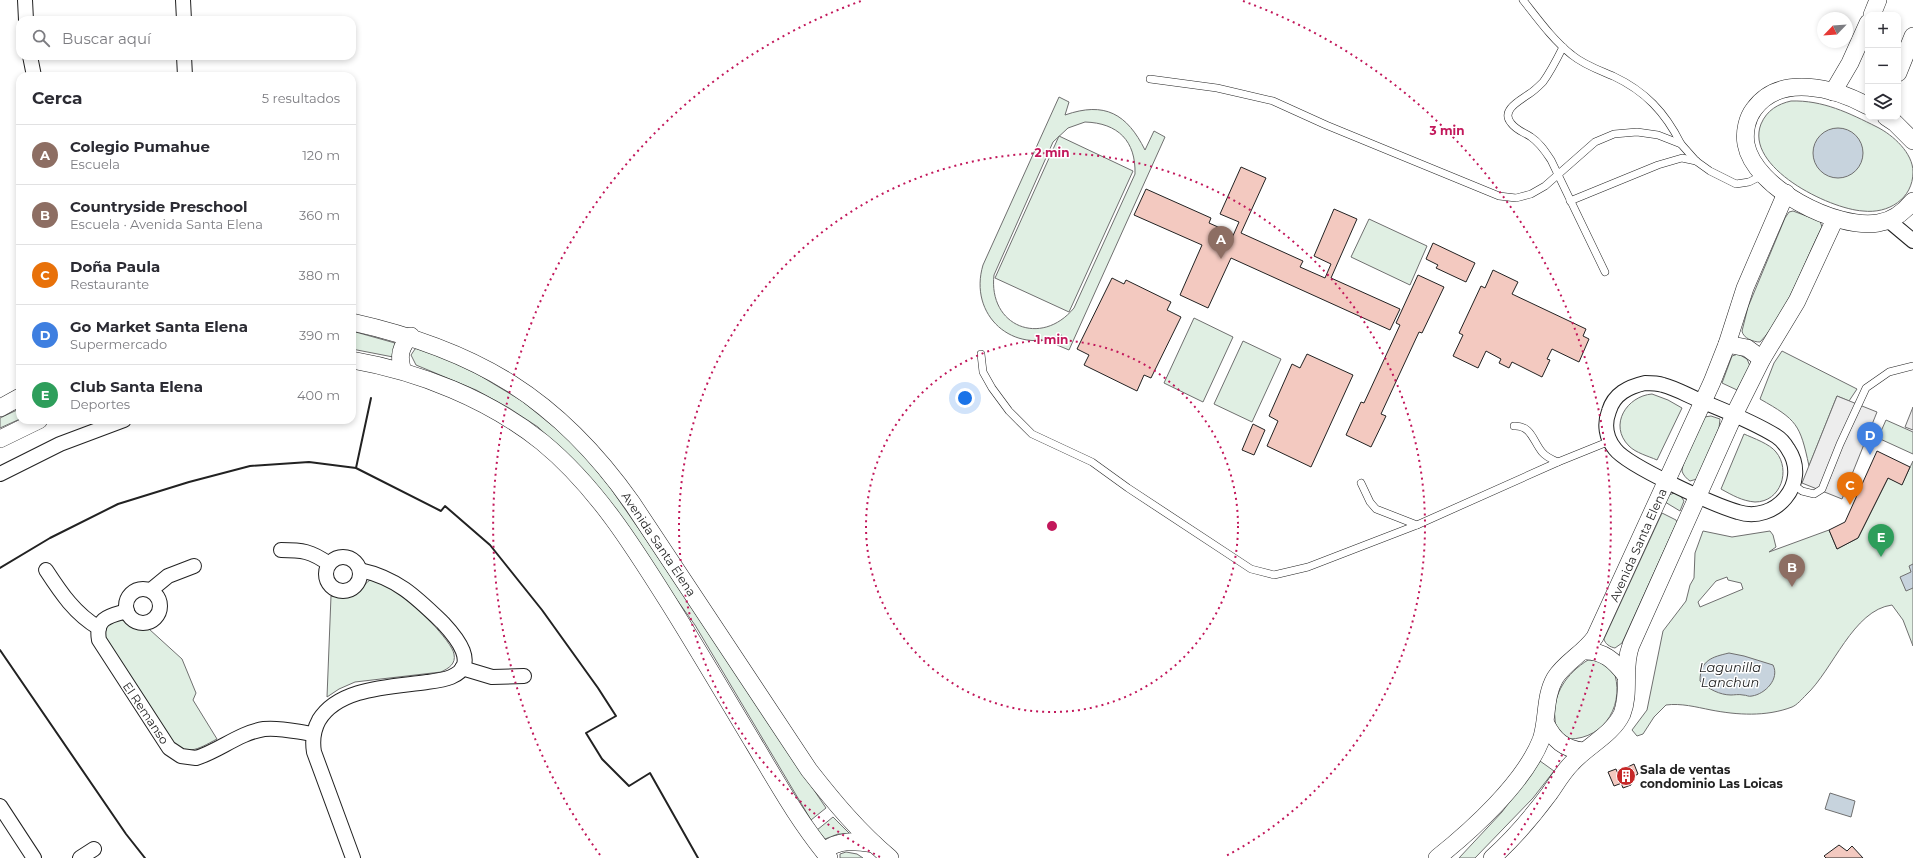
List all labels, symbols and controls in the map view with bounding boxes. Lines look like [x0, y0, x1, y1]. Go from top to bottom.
north arrow [1817, 12, 1853, 48]
map controls [1865, 12, 1901, 120]
button: + [1865, 12, 1901, 48]
search box [16, 16, 356, 60]
icon: search [30, 27, 52, 49]
text: Buscar aquí [62, 29, 151, 48]
button: − [1865, 48, 1901, 84]
button: layers [1865, 84, 1901, 120]
text: Cerca [32, 88, 82, 108]
text: 5 resultados [262, 90, 340, 106]
text: 3 min [1429, 123, 1465, 138]
text: Colegio Pumahue [70, 137, 210, 156]
text: 2 min [1035, 145, 1069, 160]
text: A [40, 147, 50, 163]
text: 120 m [302, 147, 340, 163]
text: Escuela [70, 156, 120, 172]
text: Countryside Preschool [70, 197, 247, 216]
text: B [40, 207, 50, 223]
text: 360 m [299, 207, 340, 223]
text: Escuela · Avenida Santa Elena [70, 216, 263, 232]
pin: A [1208, 226, 1234, 259]
text: Doña Paula [70, 257, 160, 276]
text: C [40, 267, 50, 283]
text: 380 m [299, 267, 340, 283]
text: Restaurante [70, 276, 149, 292]
text: Go Market Santa Elena [70, 317, 248, 336]
text: D [40, 327, 50, 343]
text: 390 m [299, 327, 340, 343]
text: 1 min [1036, 332, 1068, 347]
text: Supermercado [70, 336, 167, 352]
text: Club Santa Elena [70, 377, 203, 396]
text: E [41, 387, 49, 403]
text: 400 m [297, 387, 340, 403]
your location [955, 388, 975, 408]
text: Deportes [70, 396, 130, 412]
pin: D [1857, 422, 1883, 455]
pin: C [1837, 472, 1863, 505]
street label: Avenida Santa Elena [1606, 486, 1670, 604]
street label: Avenida Santa Elena [618, 489, 700, 599]
centre of rings [1045, 519, 1059, 533]
pin: E [1868, 524, 1894, 557]
pin: B [1779, 554, 1805, 587]
water label: Lagunilla Lanchun [1699, 659, 1761, 690]
street label: El Remanso [120, 679, 172, 747]
place label: Sala de ventas condominio Las Loicas [1640, 762, 1783, 791]
building icon: Sala de ventas condominio Las Loicas [1615, 765, 1637, 787]

